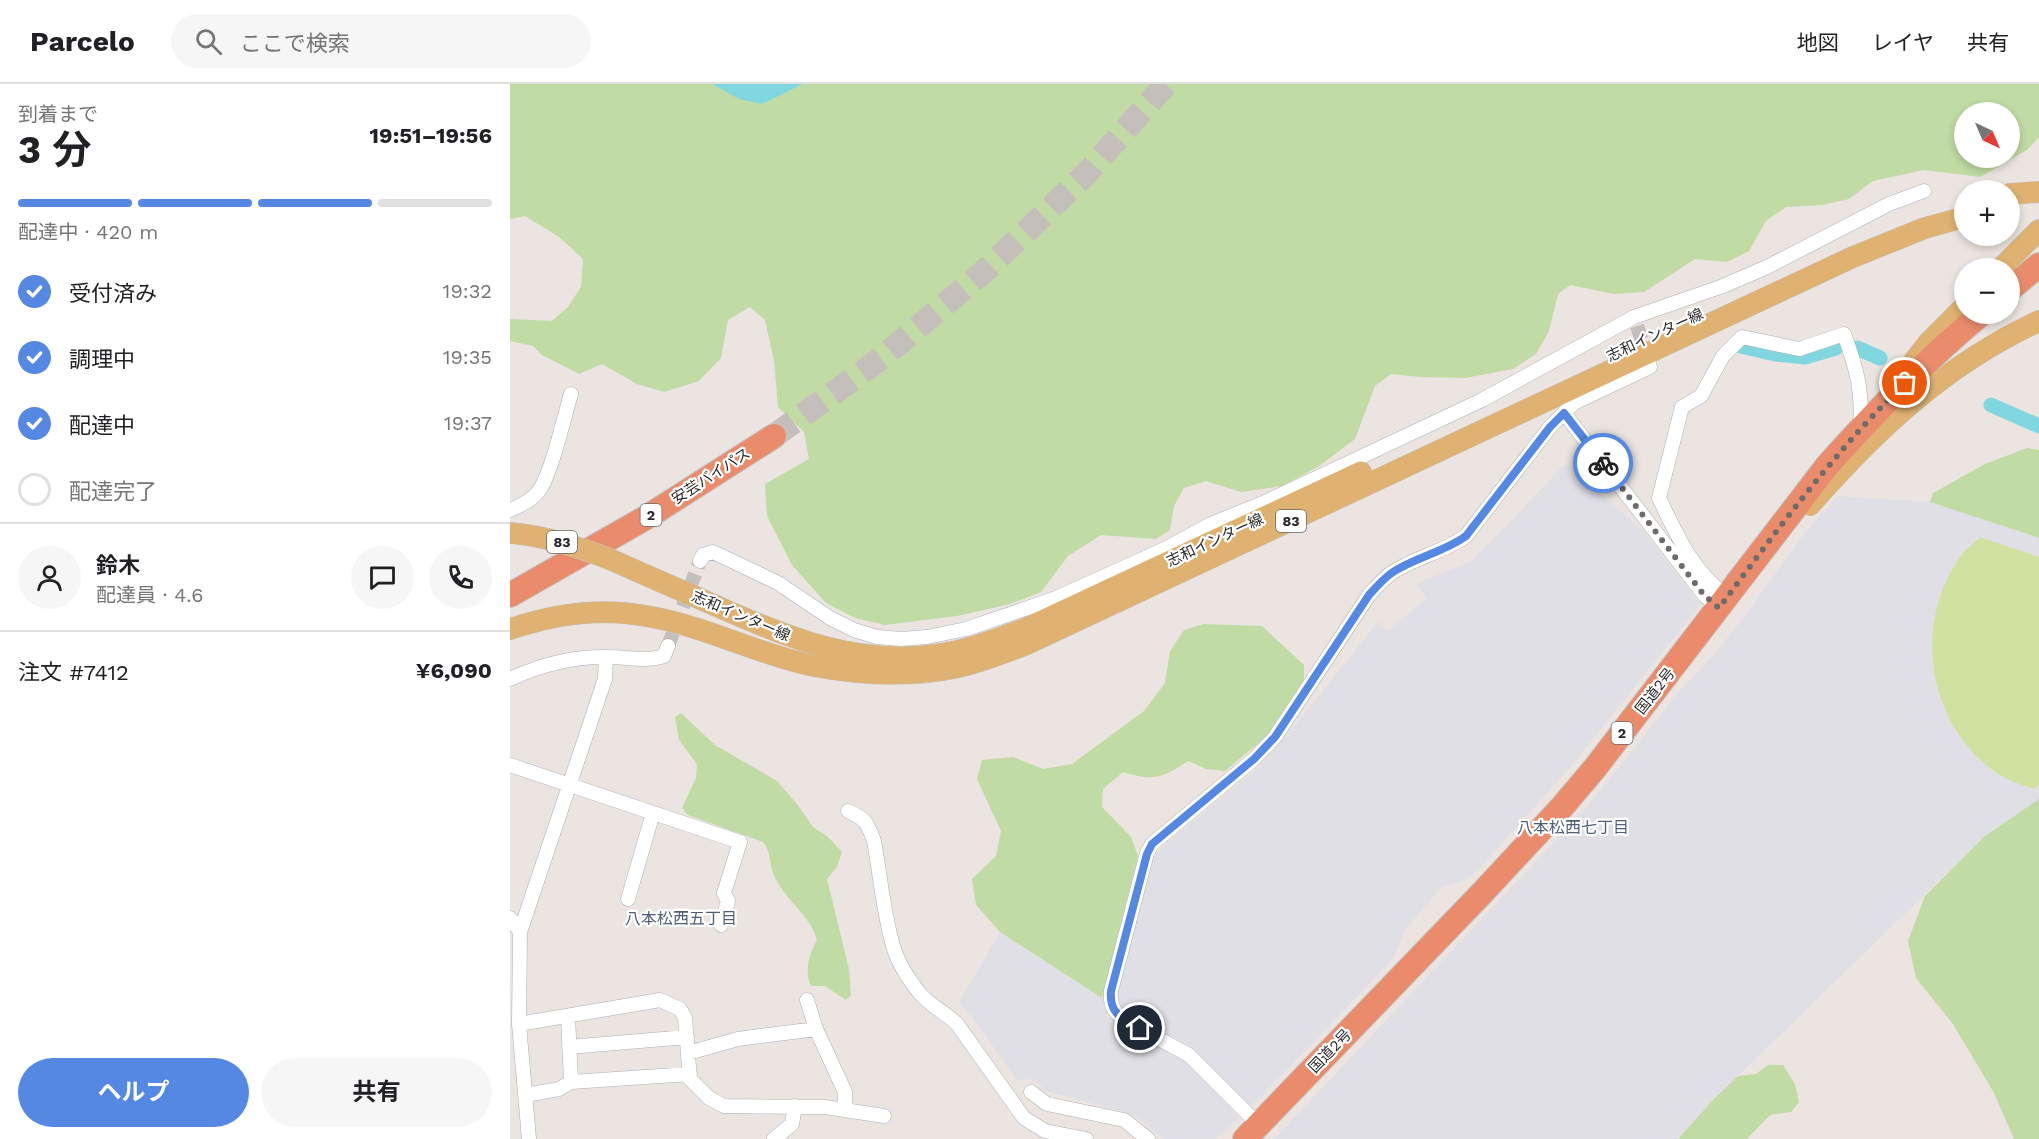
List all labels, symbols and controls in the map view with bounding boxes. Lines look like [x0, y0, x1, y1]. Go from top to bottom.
search box [171, 14, 591, 68]
text: Parcelo [30, 25, 135, 58]
icon: search [192, 25, 225, 58]
text: 地図 [1797, 30, 1839, 55]
text: レイヤ [1872, 30, 1934, 55]
text: 共有 [1967, 30, 2009, 55]
text: ここで検索 [240, 31, 350, 56]
text: 到着まで [18, 102, 98, 126]
north arrow [1954, 102, 2020, 168]
map controls [1954, 102, 2020, 324]
text: 19:51–19:56 [370, 123, 492, 148]
text: 3 分 [18, 127, 91, 172]
button: + [1954, 180, 2020, 246]
text: 配達中 · 420 m [18, 220, 158, 244]
button: − [1954, 258, 2020, 324]
icon: check [18, 275, 51, 308]
text: 19:32 [443, 279, 492, 303]
text: 受付済み [69, 281, 157, 306]
street label: 志和インター線 [1604, 305, 1706, 365]
icon: check [18, 341, 51, 374]
text: 19:35 [443, 345, 492, 369]
text: 調理中 [69, 347, 135, 372]
pin [1879, 357, 1930, 408]
icon: bag [1888, 366, 1921, 399]
icon: check [18, 407, 51, 440]
text: 19:37 [444, 411, 492, 435]
text: 配達中 [69, 413, 135, 438]
courier [1573, 433, 1633, 493]
street label: 安芸バイパス [668, 444, 754, 508]
icon: bike [1587, 447, 1620, 480]
text: 配達完了 [69, 479, 157, 504]
road number: 2 [640, 504, 662, 526]
street label: 志和インター線 [1164, 510, 1266, 570]
road number: 83 [1276, 510, 1306, 532]
road number: 83 [547, 531, 577, 553]
button: person [18, 546, 81, 609]
button: chat [351, 546, 414, 609]
button: phone [429, 546, 492, 609]
text: 鈴木 [96, 553, 140, 578]
text: 配達員 · 4.6 [96, 583, 203, 607]
street label: 志和インター線 [689, 587, 793, 645]
text: ¥6,090 [416, 658, 492, 683]
text: 注文 #7412 [18, 660, 129, 685]
street label: 国道2号 [1631, 664, 1679, 718]
road number: 2 [1612, 722, 1632, 744]
district label: 八本松西七丁目 [1517, 818, 1629, 837]
district label: 八本松西五丁目 [625, 909, 737, 928]
pin [1114, 1002, 1165, 1053]
icon: home [1123, 1011, 1156, 1044]
street label: 国道2号 [1305, 1025, 1355, 1077]
button: ヘルプ [18, 1058, 249, 1127]
button: 共有 [261, 1058, 492, 1127]

